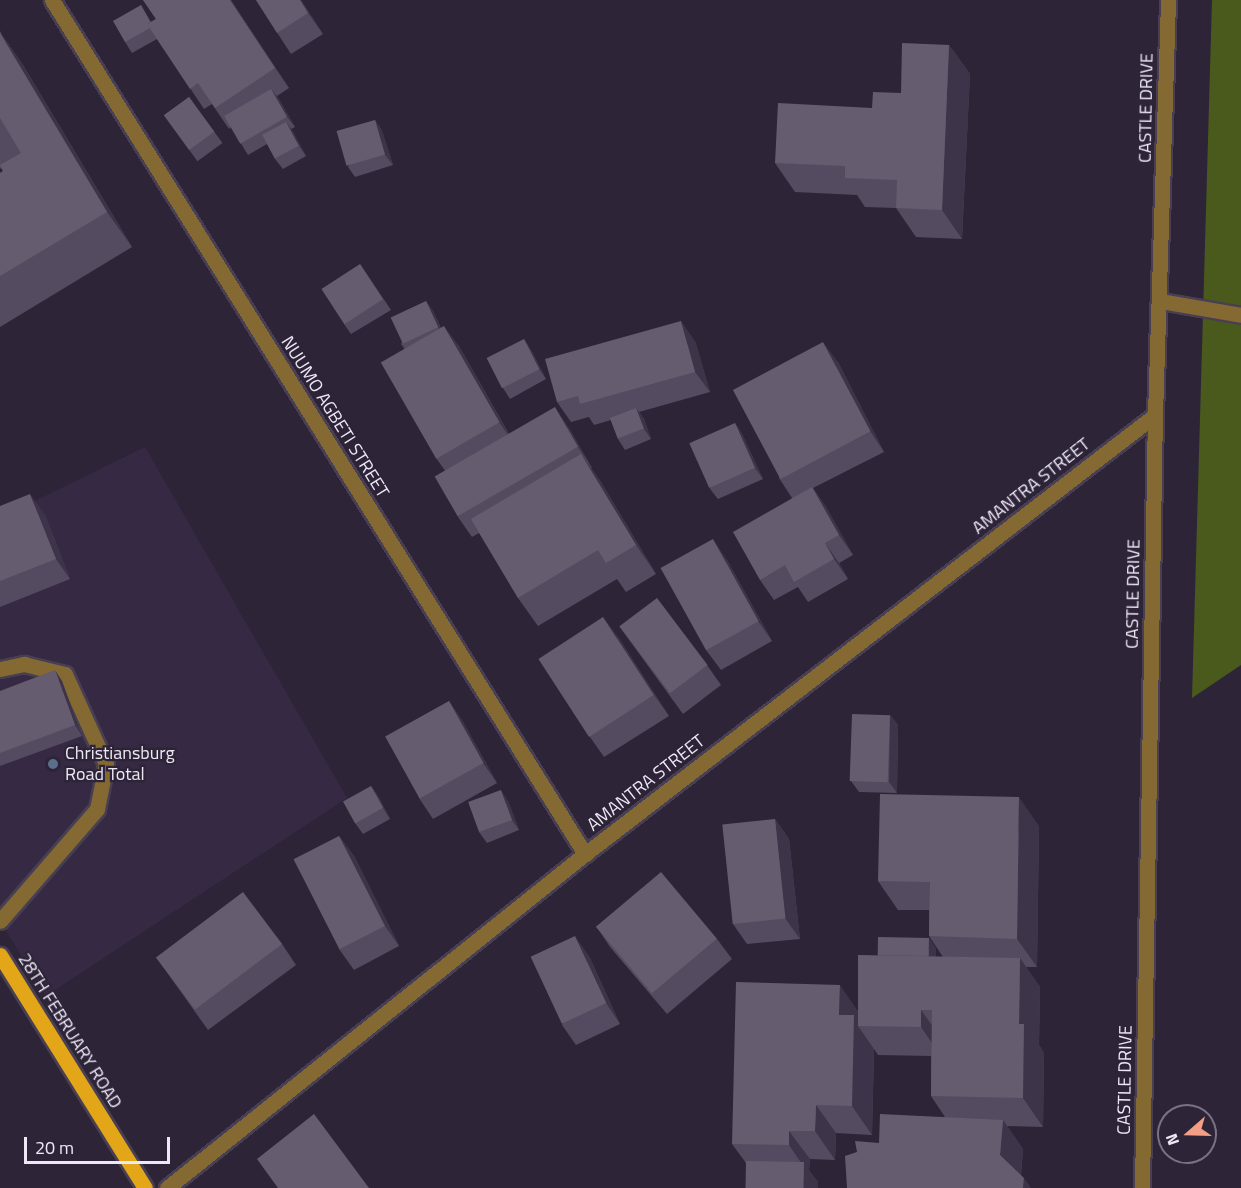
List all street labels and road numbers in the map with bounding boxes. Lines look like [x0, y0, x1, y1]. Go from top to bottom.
street label: CASTLE DRIVE [1134, 53, 1158, 163]
street label: NUUMO AGBETI STREET [276, 332, 394, 502]
street label: AMANTRA STREET [968, 433, 1094, 539]
street label: CASTLE DRIVE [1121, 539, 1145, 649]
street label: AMANTRA STREET [583, 730, 709, 836]
street label: 28TH FEBRUARY ROAD [13, 949, 127, 1113]
street label: CASTLE DRIVE [1113, 1025, 1137, 1135]

